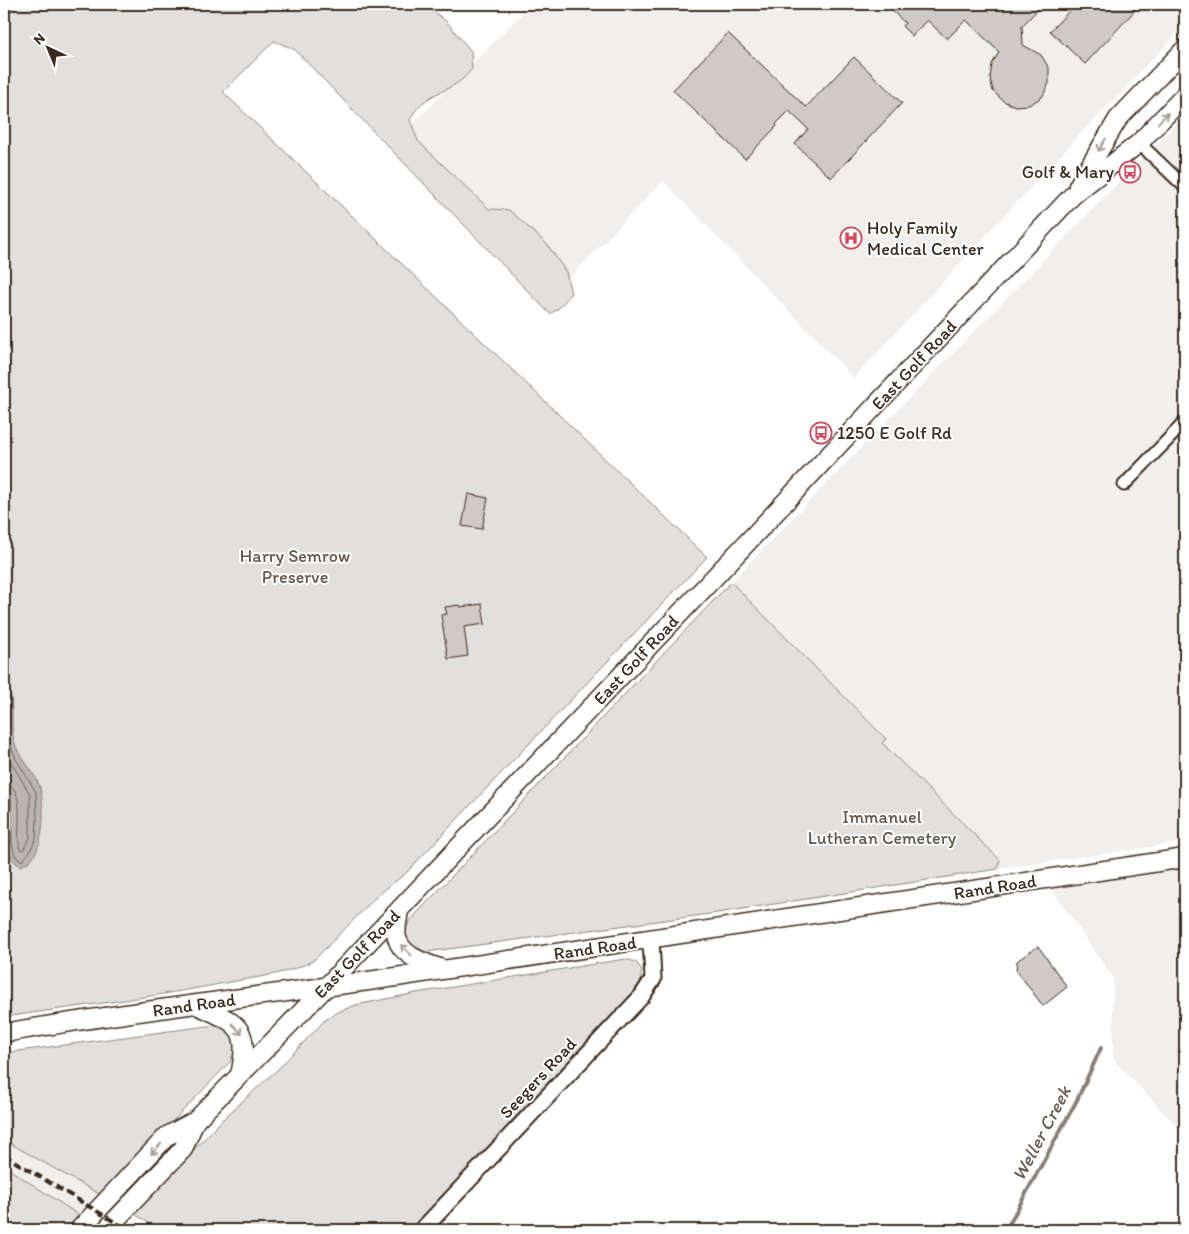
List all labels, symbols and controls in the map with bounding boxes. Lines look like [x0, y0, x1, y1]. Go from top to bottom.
north arrow [22, 22, 72, 72]
text: N [30, 30, 49, 48]
one-way arrow [1157, 112, 1169, 124]
one-way arrow [1096, 138, 1106, 152]
bus stop icon: Golf & Mary [1118, 160, 1142, 184]
place label: Golf & Mary [1022, 161, 1115, 183]
place label: Holy Family Medical Center [867, 217, 985, 260]
hospital icon: Holy Family Medical Center [839, 226, 863, 250]
street label: East Golf Road [867, 315, 961, 415]
bus stop icon: 1250 E Golf Rd [809, 421, 833, 445]
place label: 1250 E Golf Rd [837, 422, 952, 444]
park label: Harry Semrow Preserve [240, 545, 350, 588]
street label: East Golf Road [589, 610, 683, 710]
park label: Immanuel Lutheran Cemetery [808, 806, 957, 849]
street label: Rand Road [952, 870, 1038, 904]
street label: East Golf Road [309, 905, 405, 1003]
street label: Rand Road [552, 931, 638, 965]
one-way arrow [400, 944, 412, 956]
street label: Rand Road [151, 988, 237, 1022]
one-way arrow [232, 1023, 243, 1036]
street label: Seegers Road [495, 1033, 581, 1123]
water label: Weller Creek [1007, 1081, 1077, 1184]
one-way arrow [150, 1142, 162, 1155]

